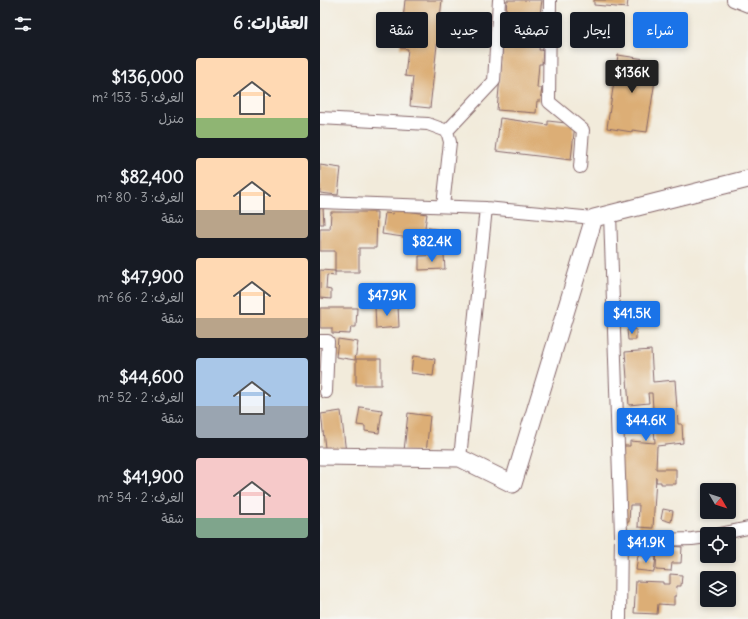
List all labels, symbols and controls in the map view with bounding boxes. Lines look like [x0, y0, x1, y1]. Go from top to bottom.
text: العقارات: 6 [233, 12, 308, 34]
chip: شقة [376, 12, 428, 48]
chip: جديد [436, 12, 492, 48]
chip: تصفية [500, 12, 562, 48]
chip: إيجار [570, 12, 625, 48]
chip: شراء [633, 12, 688, 48]
icon: filters [12, 13, 34, 35]
pin: $136K [604, 60, 660, 94]
text: $136K [614, 64, 650, 81]
text: $136,000 [112, 66, 184, 88]
icon: home [228, 74, 276, 122]
text: الغرف: 5 · 153 m² [92, 89, 184, 106]
text: منزل [158, 110, 184, 127]
text: $82,400 [120, 166, 184, 188]
icon: home [228, 174, 276, 222]
text: الغرف: 3 · 80 m² [96, 189, 184, 206]
text: شقة [161, 210, 184, 227]
pin: $82.4K [399, 229, 465, 263]
text: $82.4K [412, 233, 452, 250]
text: $47,900 [121, 266, 184, 288]
icon: home [228, 274, 276, 322]
pin: $47.9K [354, 283, 420, 317]
text: $47.9K [367, 287, 407, 304]
text: الغرف: 2 · 66 m² [97, 289, 184, 306]
pin: $41.5K [599, 301, 665, 335]
text: $41.5K [613, 305, 651, 322]
text: شقة [161, 310, 184, 327]
text: $44,600 [119, 366, 184, 388]
icon: home [228, 374, 276, 422]
text: الغرف: 2 · 52 m² [98, 389, 184, 406]
pin: $44.6K [613, 408, 679, 442]
text: شقة [161, 410, 184, 427]
text: $44.6K [626, 412, 666, 429]
text: $41,900 [122, 466, 184, 488]
icon: home [228, 474, 276, 522]
north arrow [700, 483, 736, 519]
map controls [700, 483, 736, 607]
text: الغرف: 2 · 54 m² [97, 489, 184, 506]
text: شقة [161, 510, 184, 527]
button: locate [700, 527, 736, 563]
pin: $41.9K [613, 530, 679, 564]
text: $41.9K [627, 534, 665, 551]
button: layers [700, 571, 736, 607]

